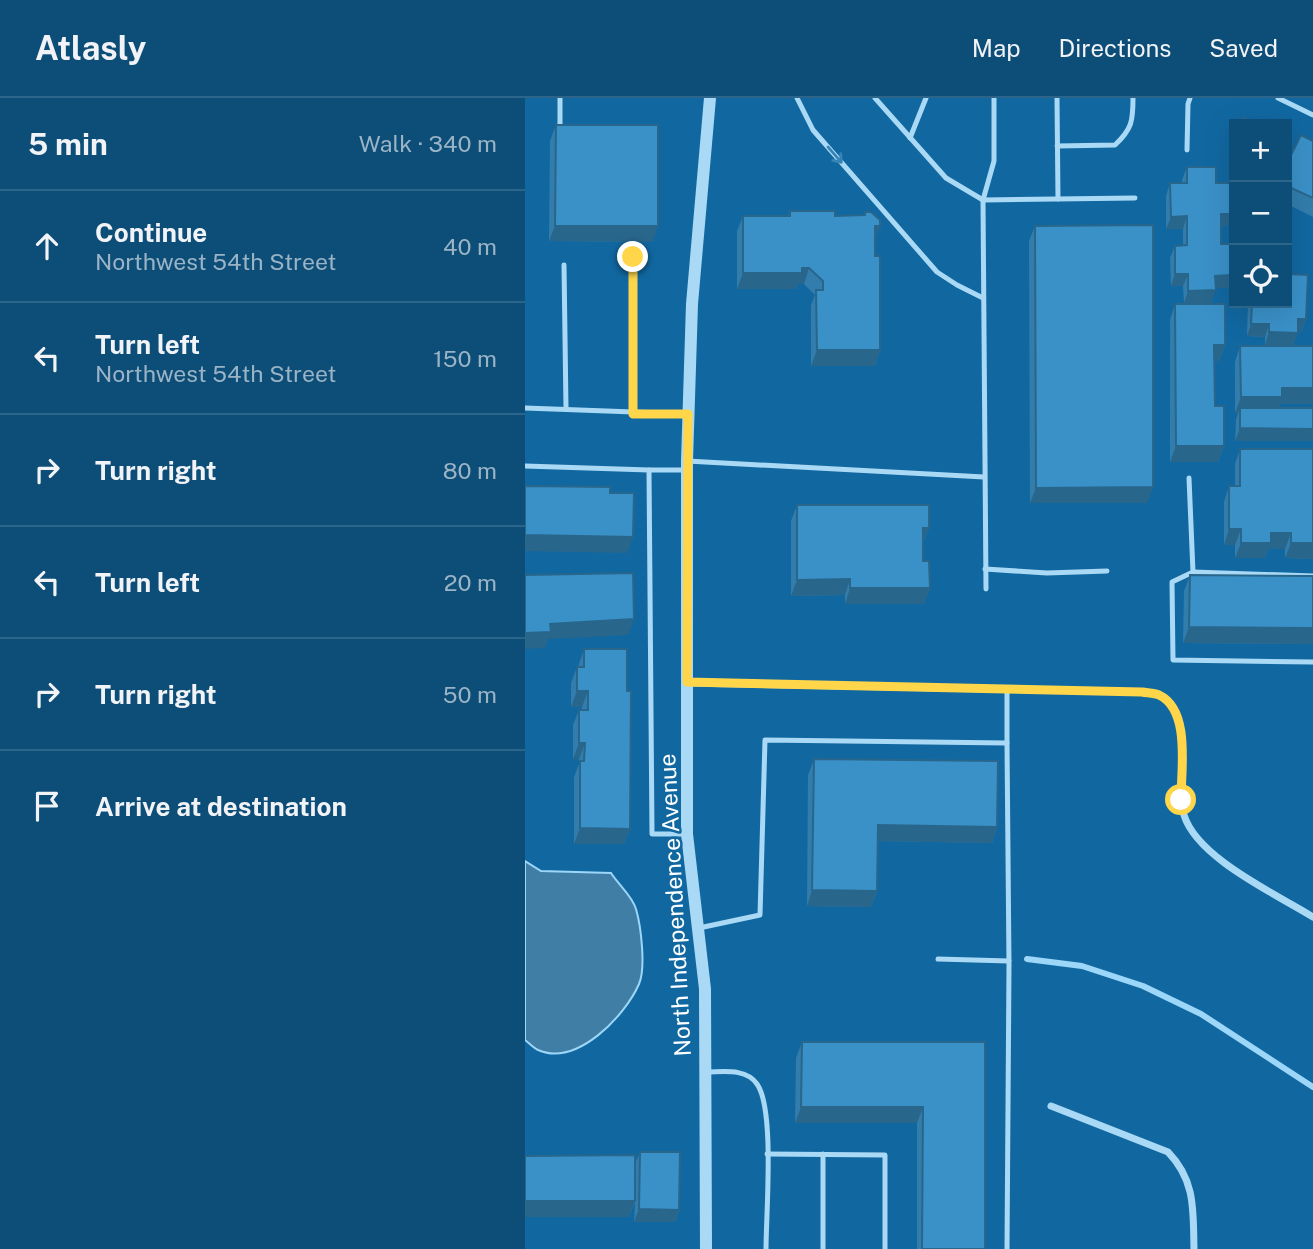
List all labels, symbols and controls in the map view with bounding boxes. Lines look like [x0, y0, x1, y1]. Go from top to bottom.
text: Atlasly [35, 29, 146, 67]
text: Map [972, 34, 1021, 62]
text: Directions [1059, 34, 1171, 62]
text: Saved [1209, 34, 1278, 62]
map controls [1229, 119, 1292, 308]
button: + [1229, 119, 1292, 182]
text: 5 min [28, 126, 108, 162]
text: Walk · 340 m [359, 130, 497, 157]
one-way arrow [827, 145, 843, 163]
button: − [1229, 182, 1292, 245]
text: Continue [95, 217, 207, 248]
icon: ahead [28, 227, 66, 265]
text: 40 m [443, 233, 497, 260]
route end [617, 241, 648, 272]
button: locate [1229, 245, 1292, 308]
text: Northwest 54th Street [95, 248, 336, 275]
text: Turn left [95, 329, 200, 360]
icon: left [28, 339, 66, 377]
text: 150 m [433, 345, 497, 372]
text: Northwest 54th Street [95, 360, 336, 387]
icon: right [28, 451, 66, 489]
text: Turn right [95, 455, 217, 486]
text: 80 m [443, 457, 497, 484]
icon: left [28, 563, 66, 601]
text: Turn left [95, 567, 200, 598]
text: 20 m [444, 569, 497, 596]
icon: right [28, 675, 66, 713]
text: Turn right [95, 679, 217, 710]
text: 50 m [443, 681, 497, 708]
street label: North Independence Avenue [653, 753, 696, 1057]
route start [1165, 784, 1196, 815]
icon: arrive [28, 787, 66, 825]
text: Arrive at destination [95, 791, 347, 822]

